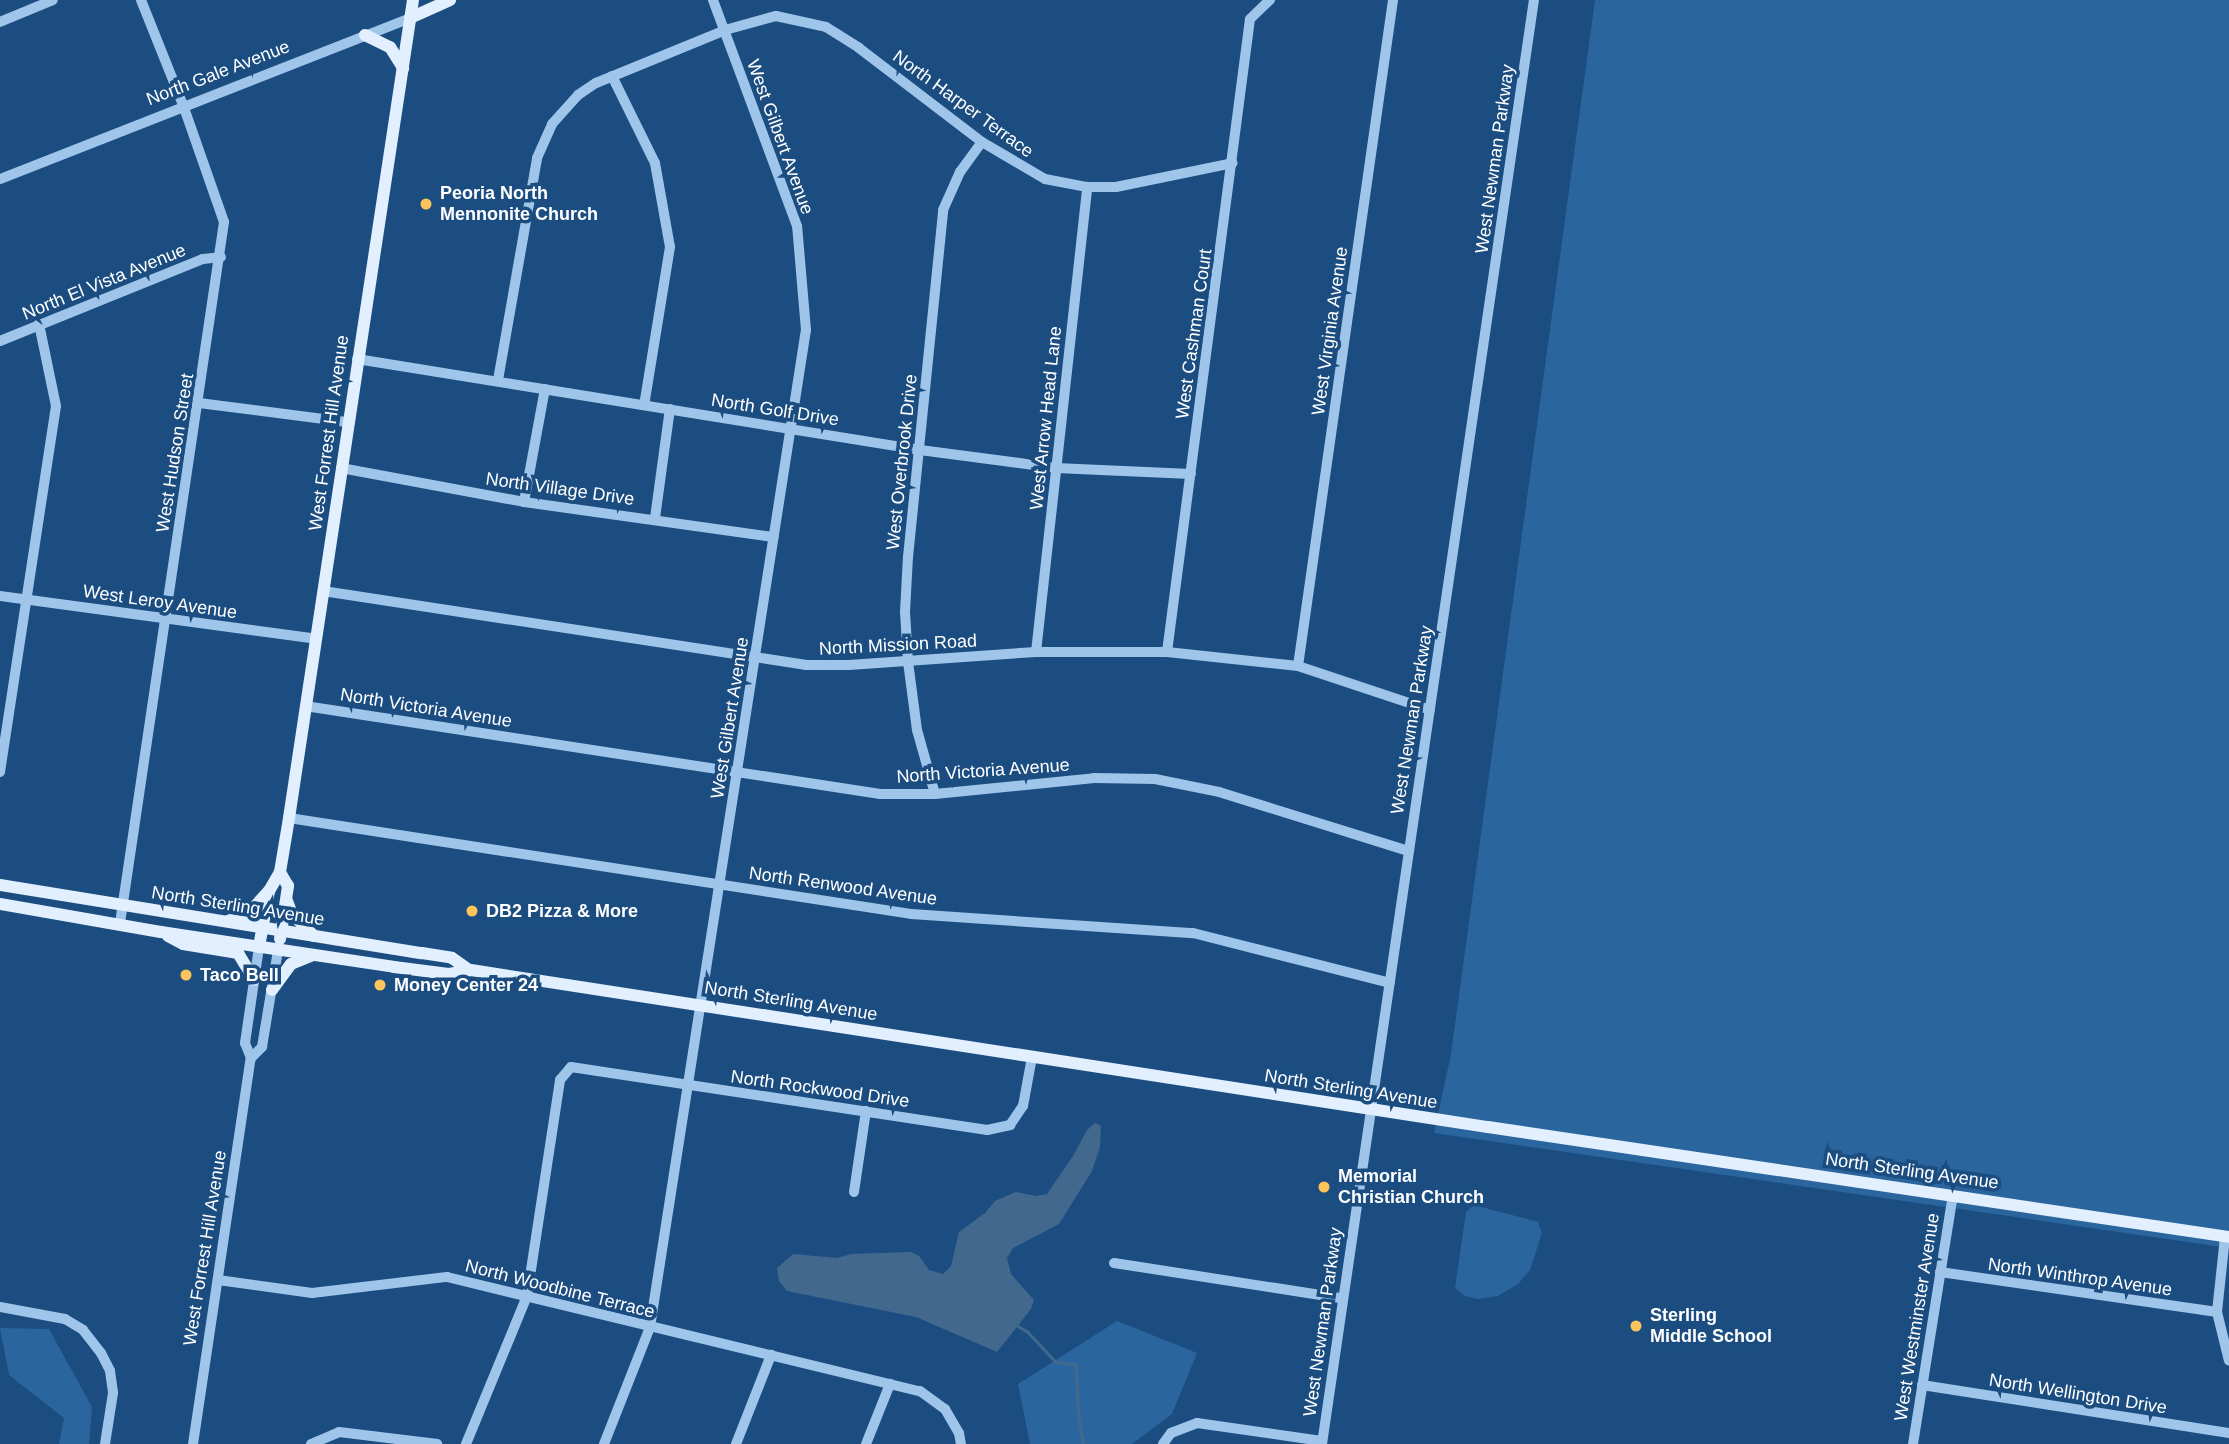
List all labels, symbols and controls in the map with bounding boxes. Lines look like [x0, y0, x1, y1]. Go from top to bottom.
street label: North Gale Avenue [143, 36, 293, 110]
street label: North Harper Terrace [888, 46, 1038, 162]
street label: West Gilbert Avenue [742, 56, 818, 218]
street label: West Newman Parkway [1471, 63, 1519, 255]
place label: Peoria North Mennonite Church [440, 183, 598, 226]
marker: Peoria North Mennonite Church [418, 196, 434, 212]
street label: North El Vista Avenue [19, 239, 189, 325]
street label: West Virginia Avenue [1307, 245, 1353, 417]
street label: West Cashman Court [1171, 247, 1217, 421]
street label: West Arrow Head Lane [1026, 325, 1066, 511]
street label: West Forrest Hill Avenue [304, 333, 354, 533]
street label: West Hudson Street [152, 372, 198, 534]
street label: West Overbrook Drive [882, 373, 922, 551]
street label: North Golf Drive [710, 389, 840, 431]
street label: North Village Drive [484, 468, 636, 510]
street label: West Leroy Avenue [81, 580, 239, 624]
street label: West Newman Parkway [1386, 624, 1438, 816]
street label: North Mission Road [819, 630, 977, 660]
street label: West Gilbert Avenue [706, 635, 754, 801]
street label: North Victoria Avenue [338, 684, 514, 732]
street label: North Victoria Avenue [895, 754, 1071, 788]
street label: North Renwood Avenue [747, 862, 939, 910]
street label: North Sterling Avenue [150, 882, 326, 930]
place label: DB2 Pizza & More [486, 900, 638, 922]
marker: DB2 Pizza & More [464, 903, 480, 919]
place label: Taco Bell [200, 964, 279, 986]
marker: Taco Bell [178, 967, 194, 983]
place label: Money Center 24 [394, 974, 538, 996]
marker: Money Center 24 [372, 977, 388, 993]
street label: North Sterling Avenue [703, 977, 879, 1025]
street label: North Sterling Avenue [1263, 1065, 1439, 1113]
street label: North Rockwood Drive [729, 1066, 911, 1112]
street label: West Forrest Hill Avenue [179, 1148, 231, 1348]
street label: North Sterling Avenue [1823, 1148, 2001, 1194]
place label: Memorial Christian Church [1338, 1166, 1484, 1208]
marker: Memorial Christian Church [1316, 1179, 1332, 1195]
street label: West Westminster Avenue [1890, 1211, 1944, 1423]
street label: West Newman Parkway [1299, 1226, 1347, 1418]
street label: North Winthrop Avenue [1986, 1253, 2174, 1301]
street label: North Woodbine Terrace [463, 1255, 657, 1323]
place label: Sterling Middle School [1650, 1305, 1772, 1348]
marker: Sterling Middle School [1628, 1318, 1644, 1334]
street label: North Wellington Drive [1988, 1369, 2168, 1419]

